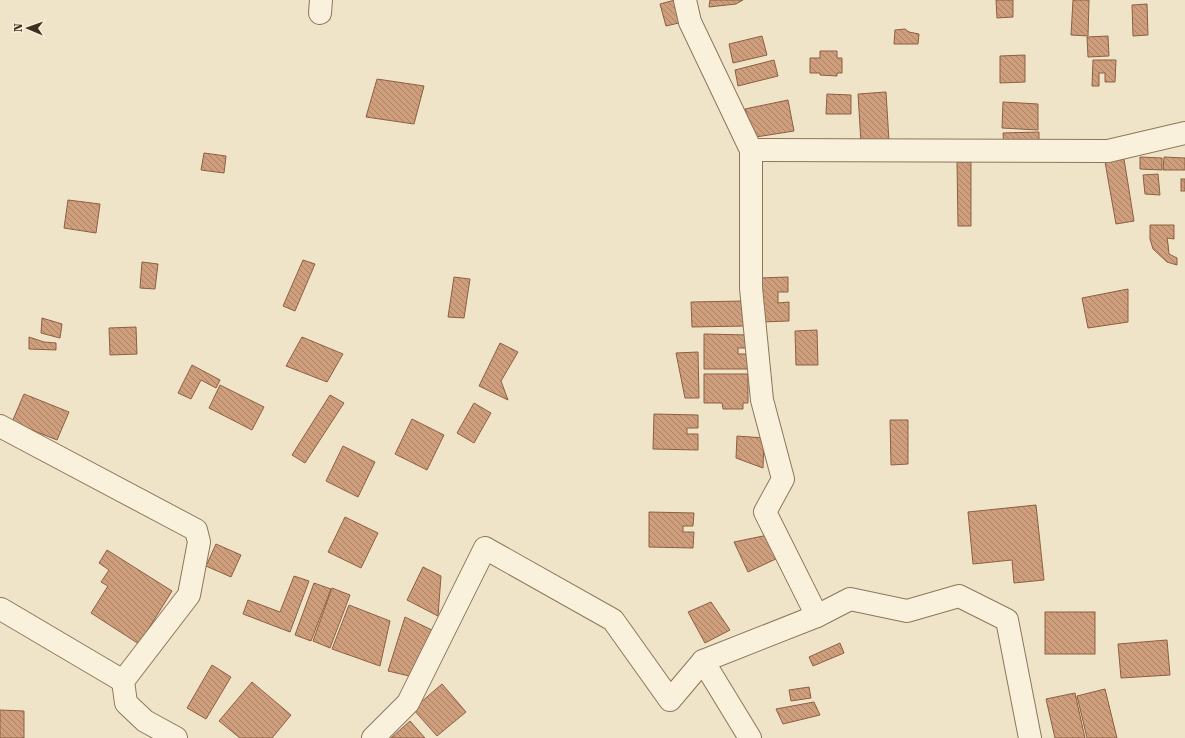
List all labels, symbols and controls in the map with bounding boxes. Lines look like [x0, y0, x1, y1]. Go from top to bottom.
north arrow [8, 8, 48, 48]
text: N [12, 23, 25, 32]

